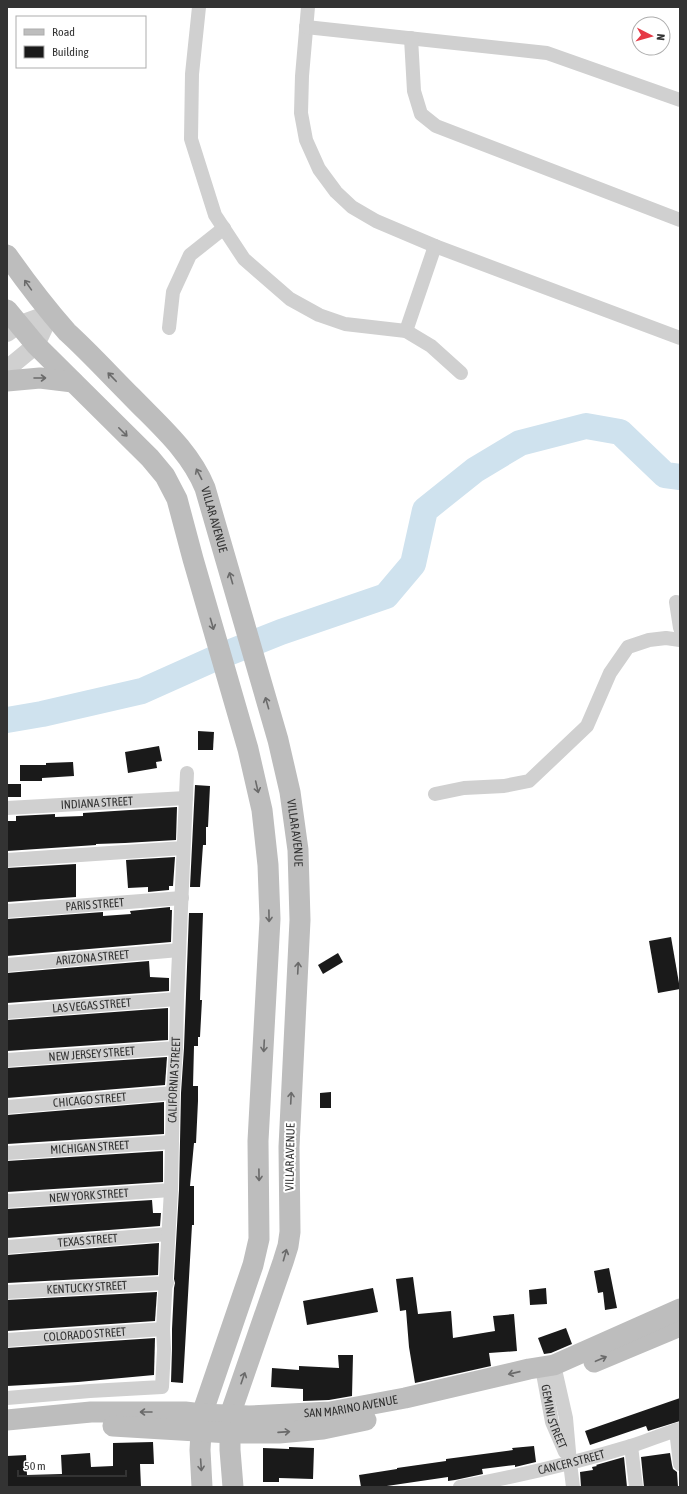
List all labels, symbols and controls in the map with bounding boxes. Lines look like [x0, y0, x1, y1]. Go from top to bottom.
legend [16, 16, 146, 68]
north arrow [631, 16, 671, 56]
text: Road [52, 25, 75, 39]
text: N [655, 33, 667, 41]
text: Building [52, 45, 90, 59]
one-way arrow [24, 280, 32, 291]
one-way arrow [107, 372, 117, 382]
one-way arrow [33, 374, 46, 382]
one-way arrow [118, 427, 128, 437]
one-way arrow [194, 468, 202, 480]
street label: VILLAR AVENUE [198, 485, 230, 554]
one-way arrow [227, 572, 234, 585]
one-way arrow [209, 617, 216, 630]
one-way arrow [263, 696, 270, 709]
one-way arrow [253, 780, 261, 793]
street label: INDIANA STREET [60, 794, 134, 812]
street label: VILLAR AVENUE [284, 798, 305, 867]
street label: PARIS STREET [65, 895, 125, 914]
one-way arrow [265, 909, 273, 922]
street label: ARIZONA STREET [55, 947, 131, 968]
one-way arrow [294, 962, 302, 975]
street label: LAS VEGAS STREET [52, 995, 132, 1016]
street label: CALIFORNIA STREET [165, 1036, 183, 1123]
one-way arrow [260, 1039, 267, 1052]
street label: NEW JERSEY STREET [48, 1044, 136, 1064]
street label: CHICAGO STREET [52, 1090, 128, 1110]
one-way arrow [288, 1092, 295, 1105]
street label: VILLAR AVENUE [282, 1123, 298, 1191]
street label: MICHIGAN STREET [50, 1138, 131, 1157]
one-way arrow [255, 1168, 263, 1181]
street label: NEW YORK STREET [48, 1186, 130, 1205]
street label: TEXAS STREET [57, 1231, 119, 1250]
one-way arrow [282, 1249, 289, 1262]
street label: KENTUCKY STREET [46, 1278, 128, 1297]
street label: COLORADO STREET [43, 1325, 127, 1344]
one-way arrow [594, 1355, 606, 1363]
one-way arrow [507, 1369, 520, 1377]
one-way arrow [240, 1372, 247, 1385]
street label: GEMINI STREET [538, 1383, 570, 1451]
street label: SAN MARINO AVENUE [304, 1393, 399, 1420]
one-way arrow [140, 1408, 153, 1416]
one-way arrow [277, 1428, 290, 1436]
street label: CANCER STREET [536, 1447, 607, 1477]
scale bar [18, 1452, 126, 1478]
one-way arrow [197, 1458, 204, 1471]
text: 50 m [24, 1459, 46, 1473]

